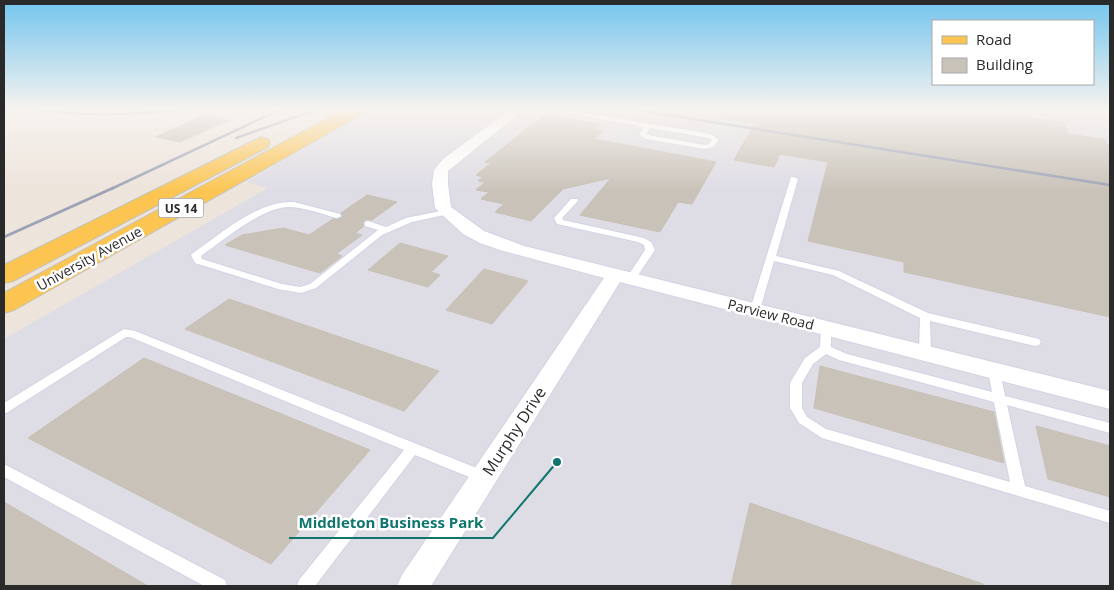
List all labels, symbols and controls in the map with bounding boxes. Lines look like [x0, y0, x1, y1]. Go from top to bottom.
legend [932, 20, 1094, 85]
text: Road [976, 29, 1012, 49]
text: Building [976, 54, 1033, 74]
road number: US 14 [158, 198, 204, 218]
street label: University Avenue [33, 221, 145, 295]
street label: Parview Road [726, 294, 816, 334]
street label: Murphy Drive [477, 382, 551, 480]
callout: Middleton Business Park [289, 508, 493, 538]
text: Middleton Business Park [299, 512, 484, 532]

